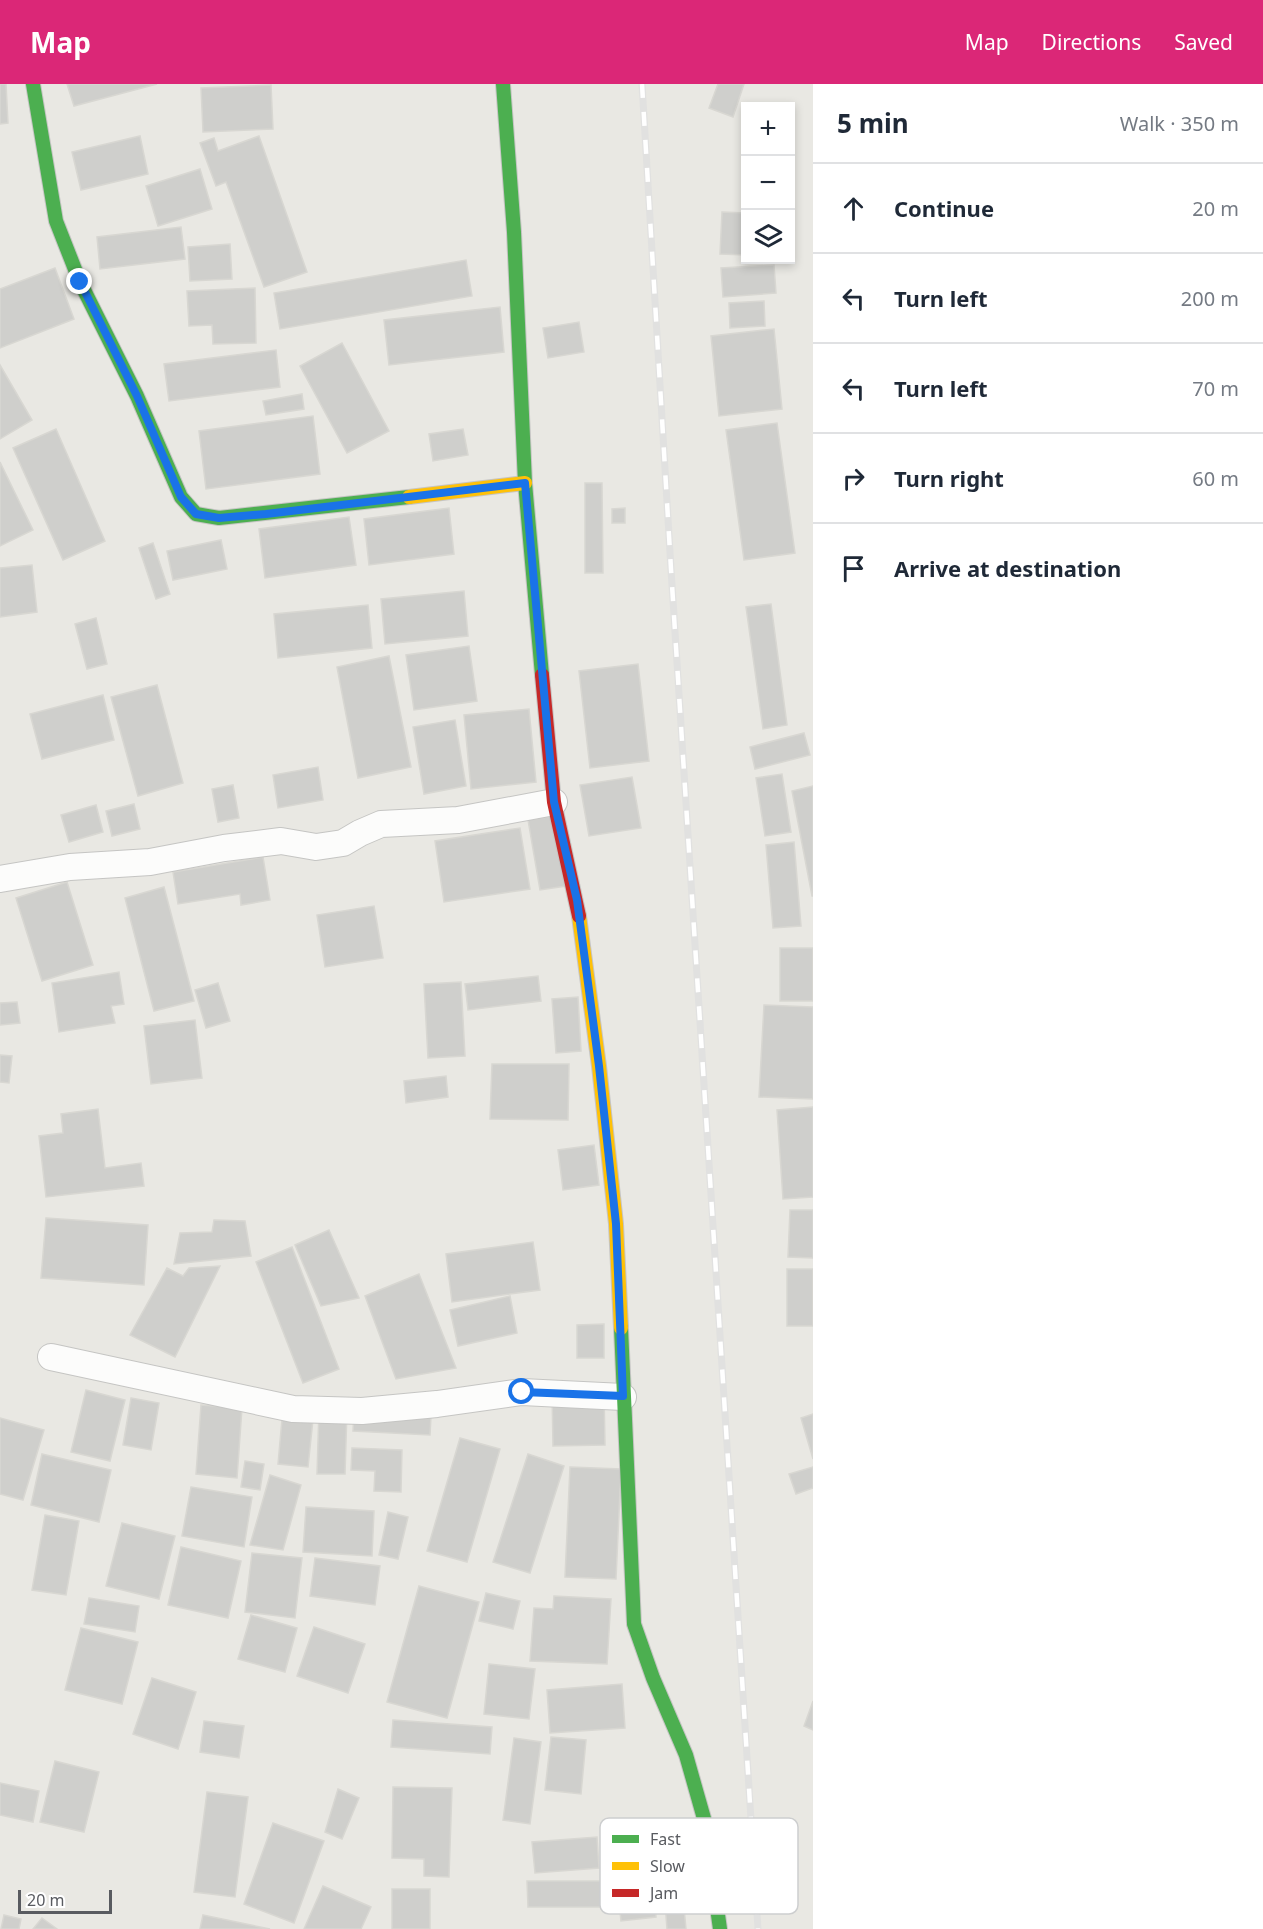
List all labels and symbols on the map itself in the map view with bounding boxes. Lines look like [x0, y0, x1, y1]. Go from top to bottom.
route end [66, 268, 92, 294]
route start [508, 1378, 534, 1404]
legend [600, 1818, 798, 1914]
text: Fast [650, 1828, 681, 1850]
text: Slow [650, 1855, 685, 1877]
text: Jam [648, 1882, 678, 1904]
scale bar [18, 1887, 112, 1914]

